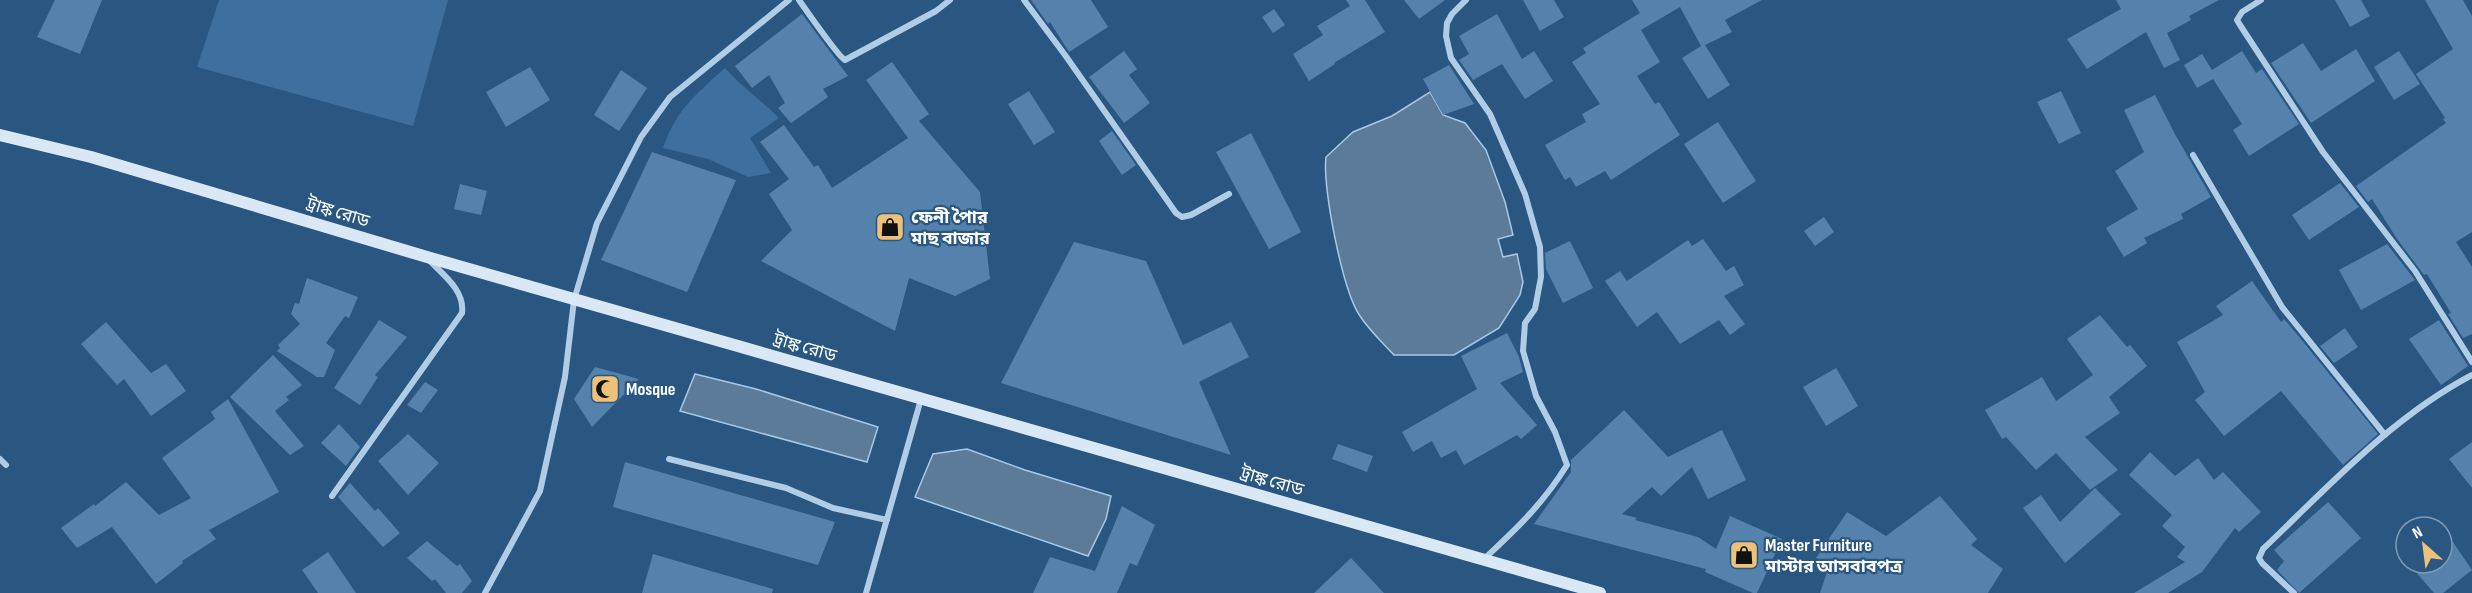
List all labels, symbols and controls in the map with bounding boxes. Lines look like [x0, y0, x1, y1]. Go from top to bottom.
street label: ট্রাঙ্ক রোড [303, 193, 372, 232]
place label: ফেনী পৈার মাছ বাজার [910, 207, 991, 249]
shop icon: ফেনী পৈার মাছ বাজার [874, 211, 906, 243]
street label: ট্রাঙ্ক রোড [770, 328, 839, 367]
mosque icon: Mosque [589, 373, 621, 405]
place label: Mosque [626, 379, 676, 400]
street label: ট্রাঙ্ক রোড [1237, 462, 1306, 501]
north arrow [2394, 515, 2454, 575]
text: N [2409, 523, 2426, 543]
place label: Master Furniture মাস্টার আসবাবপত্র [1764, 535, 1903, 577]
shop icon: Master Furniture মাস্টার আসবাবপত্র [1728, 539, 1760, 571]

